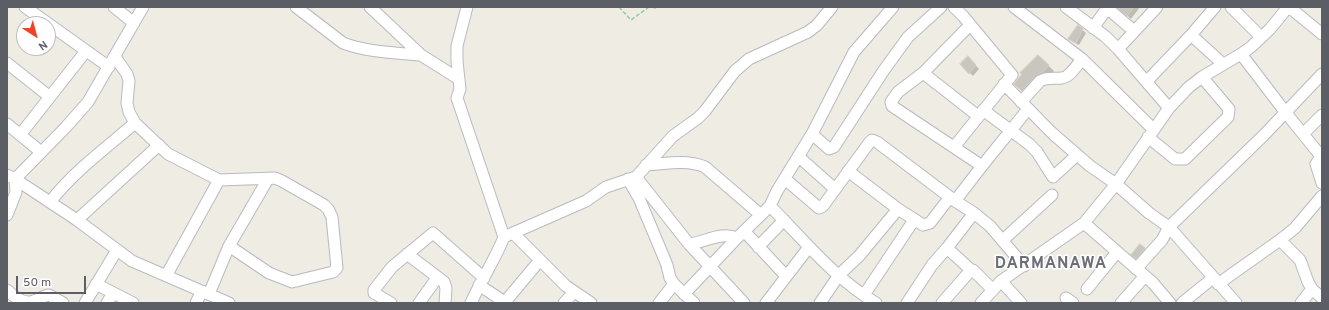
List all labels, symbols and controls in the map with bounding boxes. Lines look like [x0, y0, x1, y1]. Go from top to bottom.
north arrow [16, 16, 56, 56]
text: N [35, 37, 50, 53]
district label: DARMANAWA [995, 255, 1107, 275]
scale bar [18, 268, 88, 294]
text: 50 m [23, 275, 51, 291]

